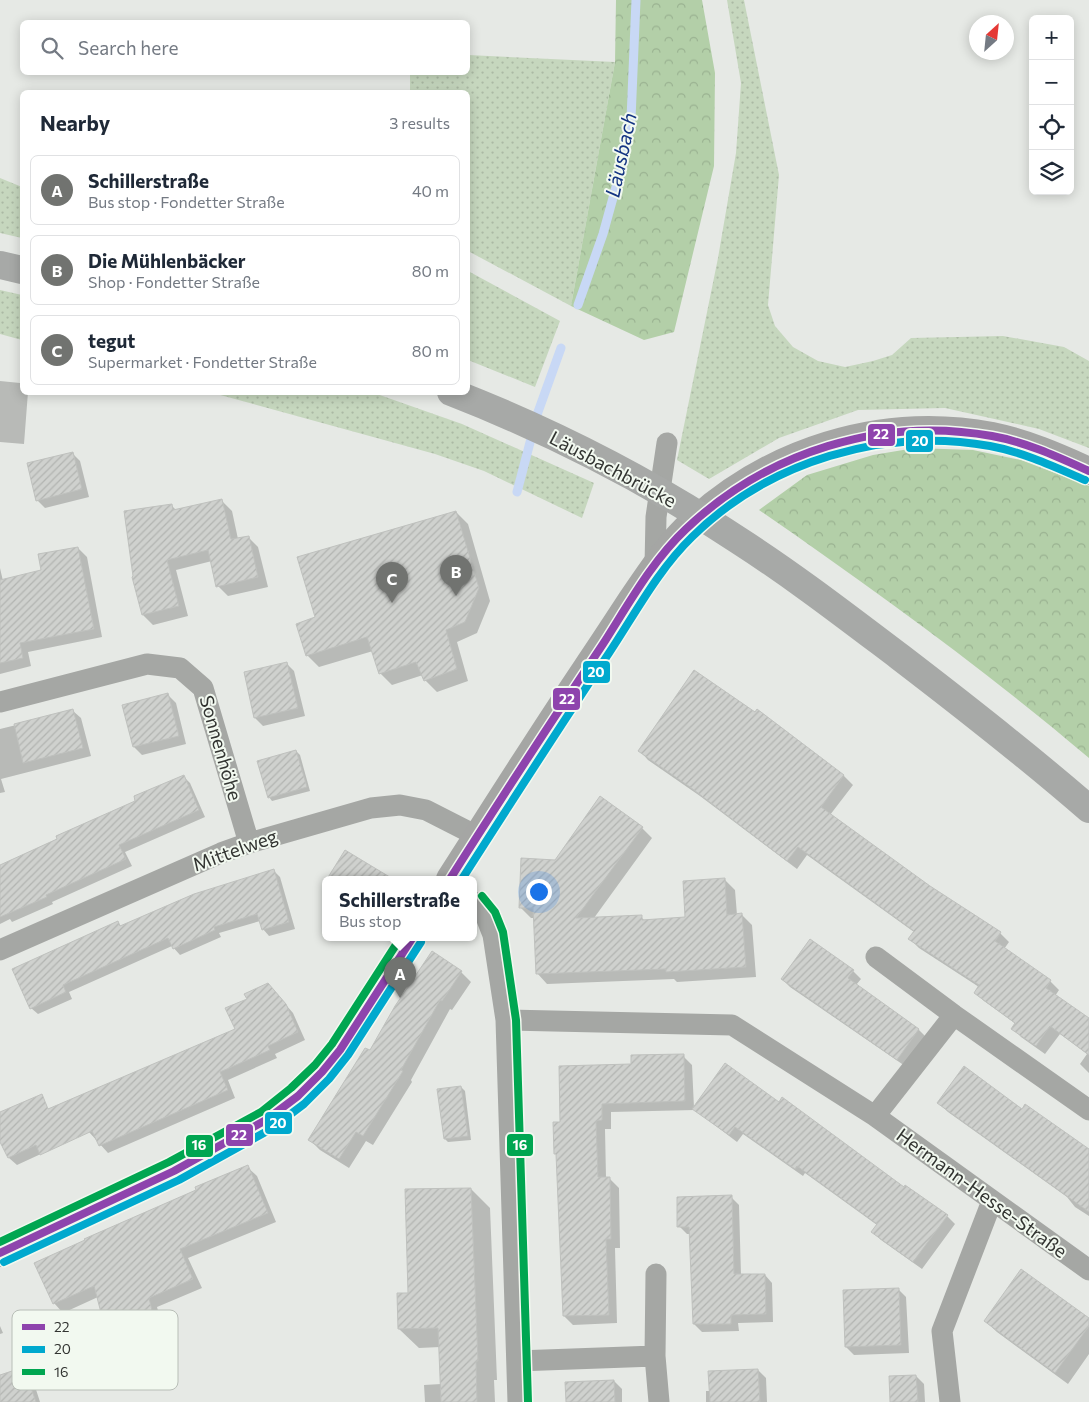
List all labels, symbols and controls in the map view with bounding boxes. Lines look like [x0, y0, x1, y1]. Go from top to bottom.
north arrow [969, 15, 1014, 60]
map controls [1029, 15, 1074, 195]
button: + [1029, 15, 1074, 60]
search box [20, 20, 470, 75]
icon: search [38, 34, 66, 62]
text: Search here [78, 36, 178, 59]
button: − [1029, 60, 1074, 105]
button: locate [1029, 105, 1074, 150]
text: Nearby [40, 110, 110, 135]
water label: Läusbach [599, 110, 641, 199]
text: 3 results [389, 113, 450, 132]
button: layers [1029, 150, 1074, 195]
text: Schillerstraße [88, 169, 209, 192]
text: A [51, 181, 63, 200]
text: 40 m [412, 181, 449, 200]
text: Bus stop · Fondetter Straße [88, 192, 285, 211]
text: Die Mühlenbäcker [88, 249, 246, 272]
text: B [52, 261, 62, 280]
text: 80 m [412, 261, 449, 280]
text: Shop · Fondetter Straße [88, 272, 260, 291]
text: tegut [88, 329, 135, 352]
text: C [52, 341, 62, 360]
text: 80 m [412, 341, 449, 360]
text: Supermarket · Fondetter Straße [88, 352, 317, 371]
line badge: 22 [867, 423, 896, 447]
text: 22 [873, 425, 889, 442]
street label: Läusbachbrücke [546, 426, 681, 512]
line badge: 20 [905, 429, 934, 453]
text: 20 [911, 432, 929, 449]
pin: B [440, 555, 472, 596]
pin: C [376, 562, 408, 603]
line badge: 20 [582, 660, 611, 684]
text: 20 [587, 663, 605, 680]
line badge: 22 [552, 687, 581, 711]
text: 22 [559, 690, 575, 707]
street label: Sonnenhöhe [195, 693, 247, 803]
street label: Mittelweg [189, 824, 280, 875]
popup [322, 876, 477, 941]
your location [526, 879, 552, 905]
text: Schillerstraße [339, 888, 460, 911]
text: Bus stop [339, 911, 401, 930]
pin: A [384, 957, 416, 998]
line badge: 20 [264, 1111, 293, 1135]
text: 20 [269, 1114, 287, 1131]
line badge: 22 [225, 1123, 254, 1147]
street label: Hermann-Hesse-Straße [892, 1123, 1072, 1262]
text: 22 [231, 1126, 247, 1143]
line badge: 16 [506, 1133, 534, 1157]
line badge: 16 [185, 1134, 214, 1158]
text: 16 [192, 1136, 207, 1153]
text: 16 [513, 1136, 528, 1153]
legend [12, 1310, 178, 1390]
text: 22 [54, 1318, 70, 1335]
text: 20 [54, 1340, 71, 1357]
text: 16 [54, 1363, 68, 1380]

